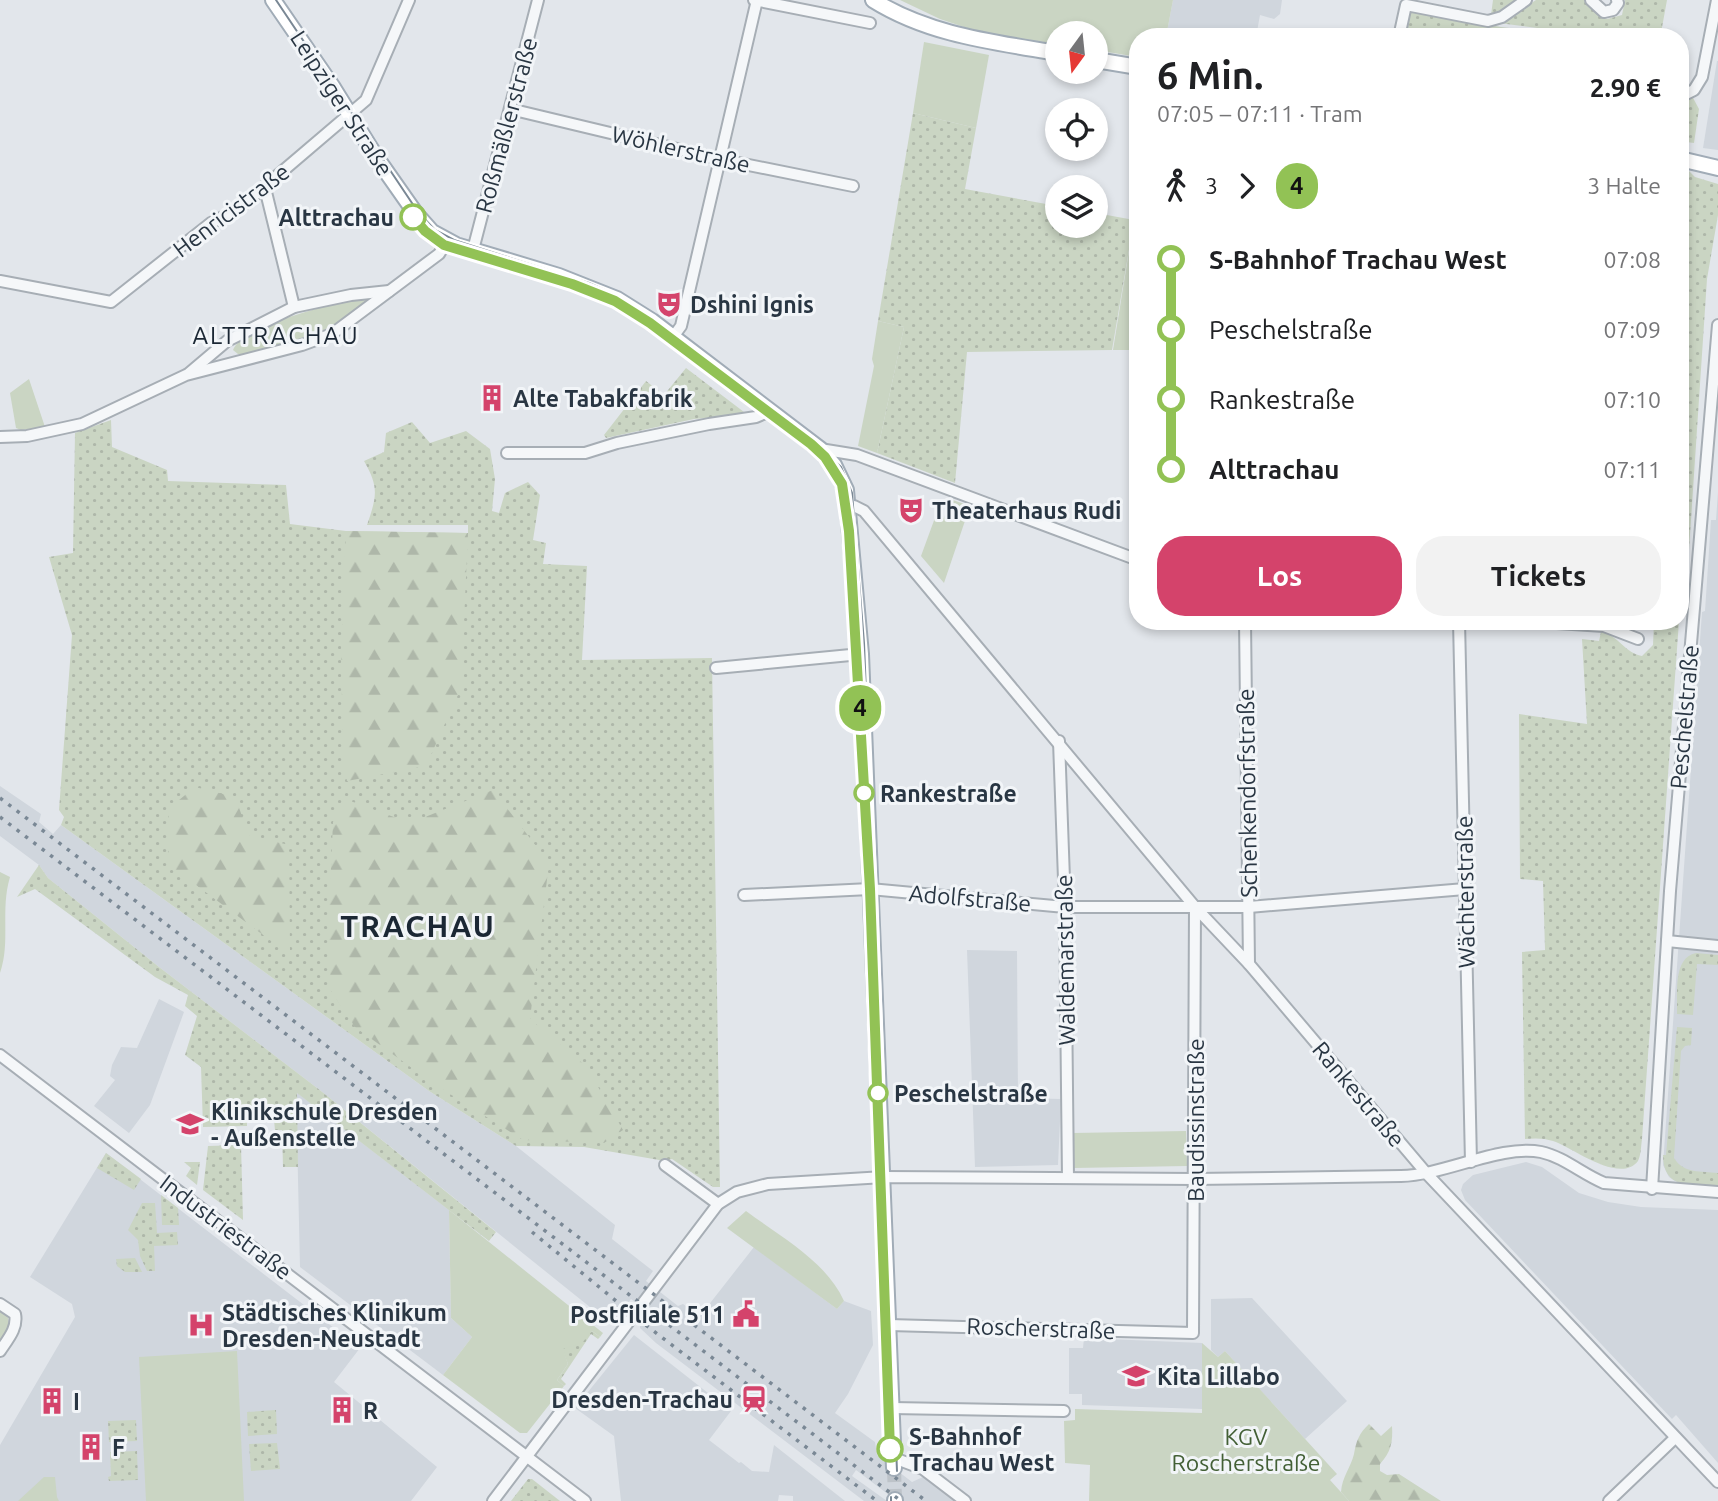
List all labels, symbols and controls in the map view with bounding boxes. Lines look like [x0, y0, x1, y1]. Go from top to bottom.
north arrow [1045, 21, 1108, 84]
map controls [1045, 21, 1108, 238]
street label: Leipziger Straße [286, 26, 398, 180]
street label: Roßmäßlerstraße [471, 34, 541, 216]
text: 6 Min. [1157, 54, 1263, 96]
text: 2.90 € [1590, 73, 1661, 102]
button: locate [1045, 98, 1108, 161]
text: 07:05 – 07:11 · Tram [1157, 101, 1363, 126]
street label: Wöhlerstraße [609, 121, 753, 177]
street label: Henricistraße [168, 158, 294, 262]
icon: walk [1157, 167, 1195, 205]
icon: forward [1228, 167, 1266, 205]
text: 4 [1290, 172, 1304, 199]
text: 3 [1205, 173, 1218, 198]
text: 3 Halte [1587, 173, 1661, 198]
button: layers [1045, 175, 1108, 238]
marker: Alttrachau [400, 204, 426, 230]
place label: Alttrachau [279, 205, 394, 230]
text: S-Bahnhof Trachau West [1209, 245, 1507, 274]
text: 07:08 [1603, 247, 1661, 272]
theatre icon: Dshini Ignis [654, 289, 684, 319]
place label: Dshini Ignis [690, 292, 814, 317]
text: Peschelstraße [1209, 315, 1373, 344]
text: 07:09 [1603, 317, 1661, 342]
district label: ALTTRACHAU [192, 322, 360, 349]
building icon: Alte Tabakfabrik [477, 383, 507, 413]
text: Rankestraße [1209, 385, 1355, 414]
place label: Alte Tabakfabrik [513, 386, 693, 411]
text: 07:10 [1603, 387, 1661, 412]
text: Alttrachau [1209, 455, 1339, 484]
text: 07:11 [1603, 457, 1661, 482]
theatre icon: Theaterhaus Rudi [896, 495, 926, 525]
place label: Theaterhaus Rudi [932, 498, 1122, 523]
button: Los [1157, 536, 1402, 616]
button: Tickets [1416, 536, 1661, 616]
street label: Peschelstraße [1665, 644, 1703, 790]
line badge: 4 [837, 685, 883, 731]
street label: Schenkendorfstraße [1233, 688, 1261, 898]
text: 4 [853, 694, 867, 721]
place label: Rankestraße [880, 781, 1017, 806]
marker: Rankestraße [854, 783, 874, 803]
street label: Wächterstraße [1451, 815, 1479, 969]
street label: Waldemarstraße [1051, 874, 1079, 1046]
street label: Adolfstraße [908, 880, 1032, 916]
district label: TRACHAU [340, 909, 496, 943]
street label: Rankestraße [1308, 1036, 1410, 1152]
street label: Baudissinstraße [1183, 1038, 1208, 1202]
place label: Peschelstraße [894, 1081, 1048, 1106]
marker: Peschelstraße [868, 1083, 888, 1103]
place label: Klinikschule Dresden - Außenstelle [211, 1099, 438, 1150]
school or university icon: Klinikschule Dresden - Außenstelle [175, 1109, 205, 1139]
street label: Industriestraße [155, 1170, 297, 1284]
public building icon: Postfiliale 511 [731, 1299, 761, 1329]
place label: Städtisches Klinikum Dresden-Neustadt [222, 1300, 447, 1351]
place label: Postfiliale 511 [570, 1302, 725, 1327]
hospital icon: Städtisches Klinikum Dresden-Neustadt [186, 1310, 216, 1340]
street label: Roscherstraße [966, 1313, 1116, 1343]
school or university icon: Kita Lillabo [1121, 1361, 1151, 1391]
place label: Kita Lillabo [1157, 1364, 1280, 1389]
station icon: Dresden-Trachau [739, 1384, 769, 1414]
building icon: I [37, 1386, 67, 1416]
place label: Dresden-Trachau [551, 1387, 733, 1412]
place label: I [73, 1389, 80, 1414]
building icon: R [327, 1395, 357, 1425]
place label: R [363, 1398, 378, 1423]
place label: S-Bahnhof Trachau West [909, 1424, 1054, 1475]
park label: KGV Roscherstraße [1171, 1424, 1321, 1475]
building icon: F [76, 1432, 106, 1462]
place label: F [112, 1435, 125, 1460]
marker: S-Bahnhof Trachau West [877, 1436, 903, 1462]

